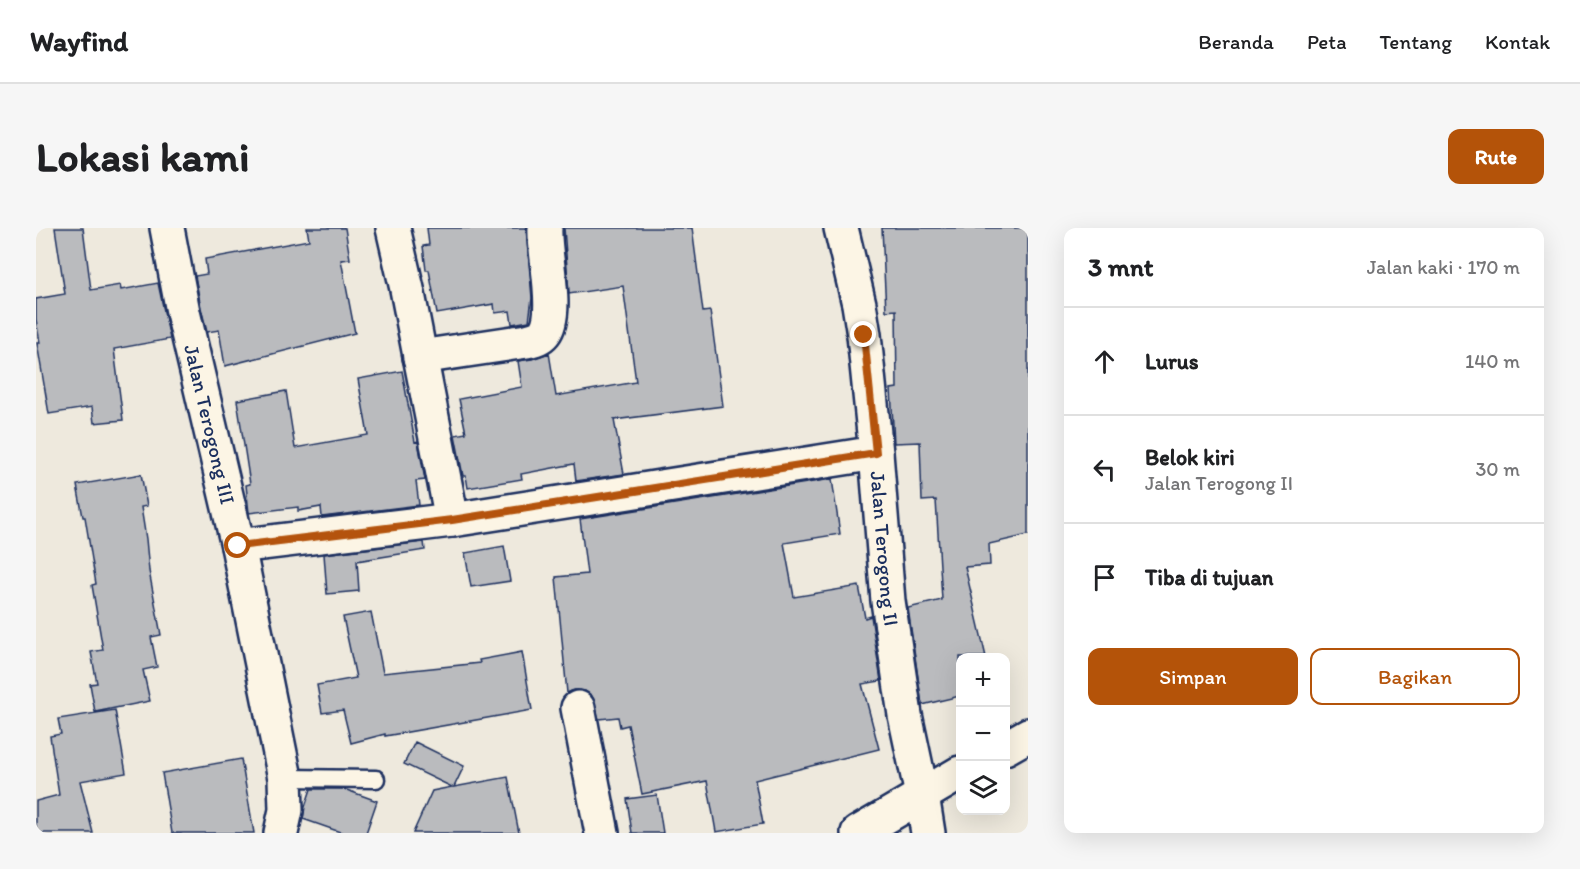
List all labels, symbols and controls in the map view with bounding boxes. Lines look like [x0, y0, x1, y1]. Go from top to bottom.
text: Wayfind [30, 24, 128, 58]
text: Beranda [1198, 29, 1274, 54]
text: Peta [1307, 29, 1347, 54]
text: Tentang [1380, 29, 1452, 54]
text: Kontak [1485, 29, 1550, 54]
button: Rute [1448, 129, 1544, 184]
text: Lokasi kami [36, 131, 250, 182]
text: 3 mnt [1088, 251, 1154, 283]
text: Jalan kaki · 170 m [1367, 255, 1520, 279]
route end [850, 321, 876, 347]
street label: Jalan Terogong III [179, 342, 241, 507]
icon: ahead [1088, 345, 1121, 378]
text: Lurus [1145, 348, 1199, 375]
text: 140 m [1465, 349, 1520, 373]
text: Belok kiri [1145, 444, 1235, 471]
icon: left [1088, 453, 1121, 486]
text: 30 m [1475, 457, 1520, 481]
street label: Jalan Terogong II [866, 470, 905, 628]
text: Jalan Terogong II [1145, 471, 1293, 495]
route start [224, 532, 250, 558]
icon: arrive [1088, 561, 1121, 594]
text: Tiba di tujuan [1145, 564, 1274, 591]
button: Simpan [1088, 648, 1298, 705]
button: Bagikan [1310, 648, 1520, 705]
map controls [956, 653, 1010, 815]
button: + [956, 653, 1010, 707]
button: − [956, 707, 1010, 761]
button: layers [956, 761, 1010, 815]

